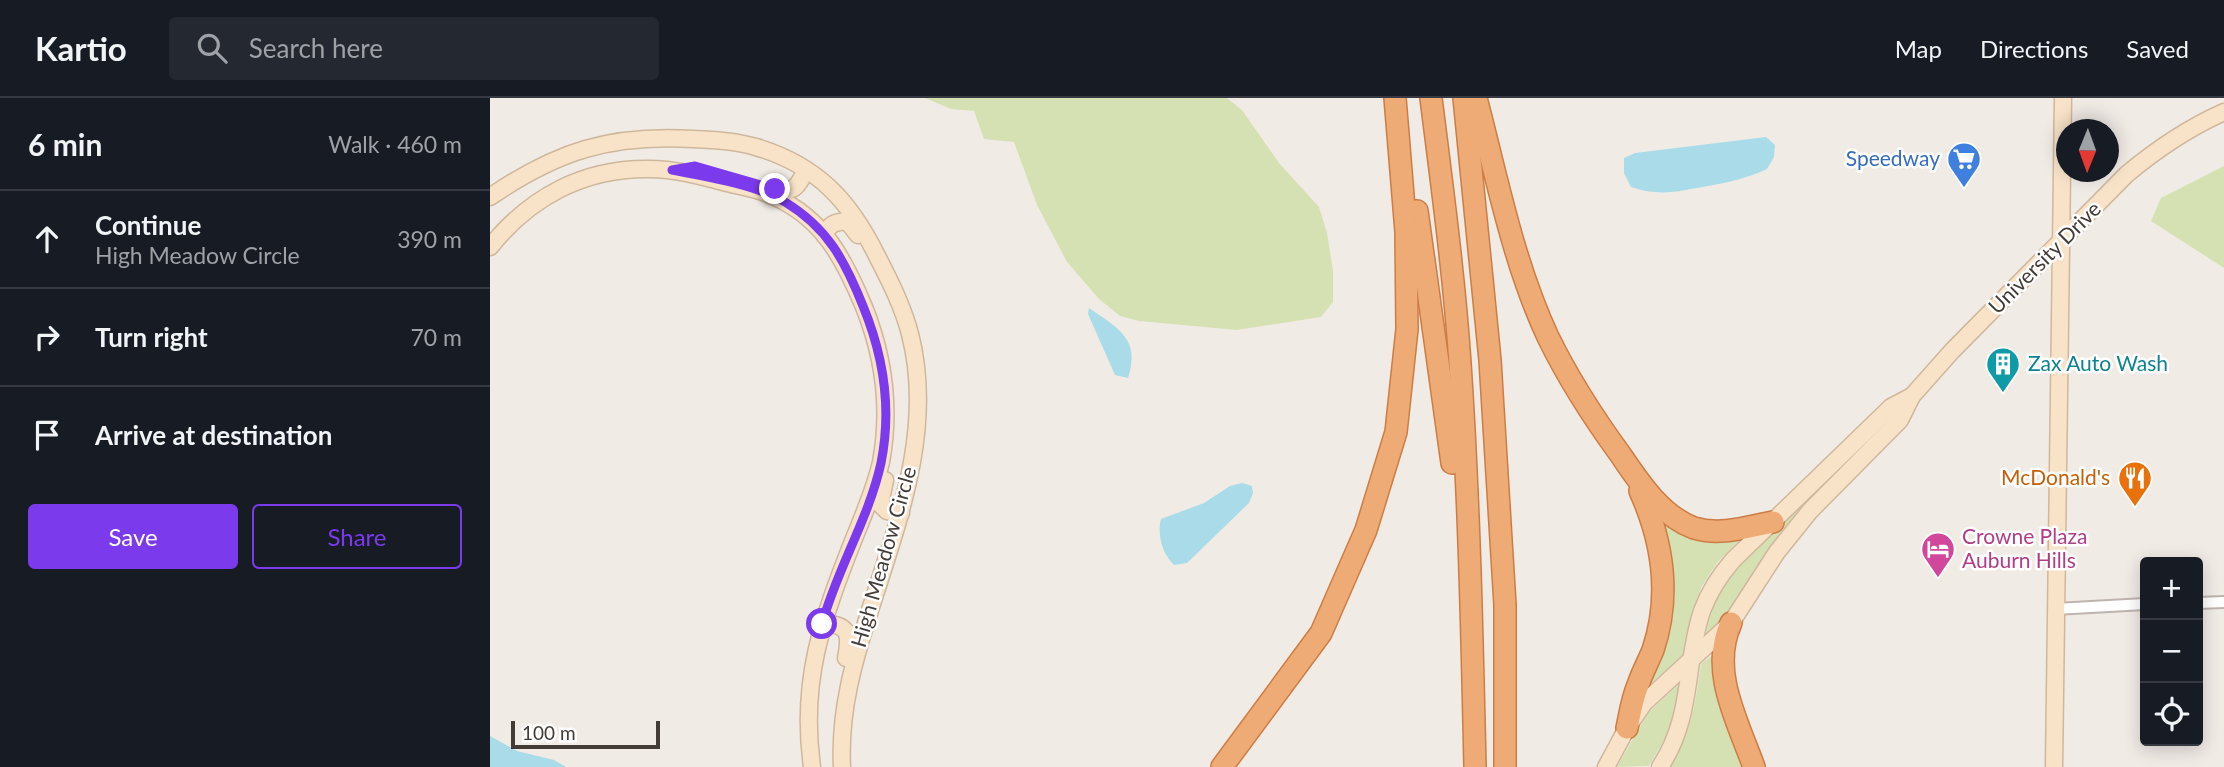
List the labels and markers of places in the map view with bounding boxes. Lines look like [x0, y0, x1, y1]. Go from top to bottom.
supermarket icon: Speedway [1945, 140, 1983, 189]
place label: Speedway [1846, 145, 1940, 170]
building icon: Zax Auto Wash [1984, 345, 2022, 394]
place label: Zax Auto Wash [2028, 350, 2168, 375]
restaurant icon: McDonald's [2116, 459, 2154, 508]
place label: McDonald's [2001, 464, 2110, 489]
place label: Crowne Plaza Auburn Hills [1962, 523, 2087, 572]
hotel icon: Crowne Plaza Auburn Hills [1919, 530, 1957, 579]

